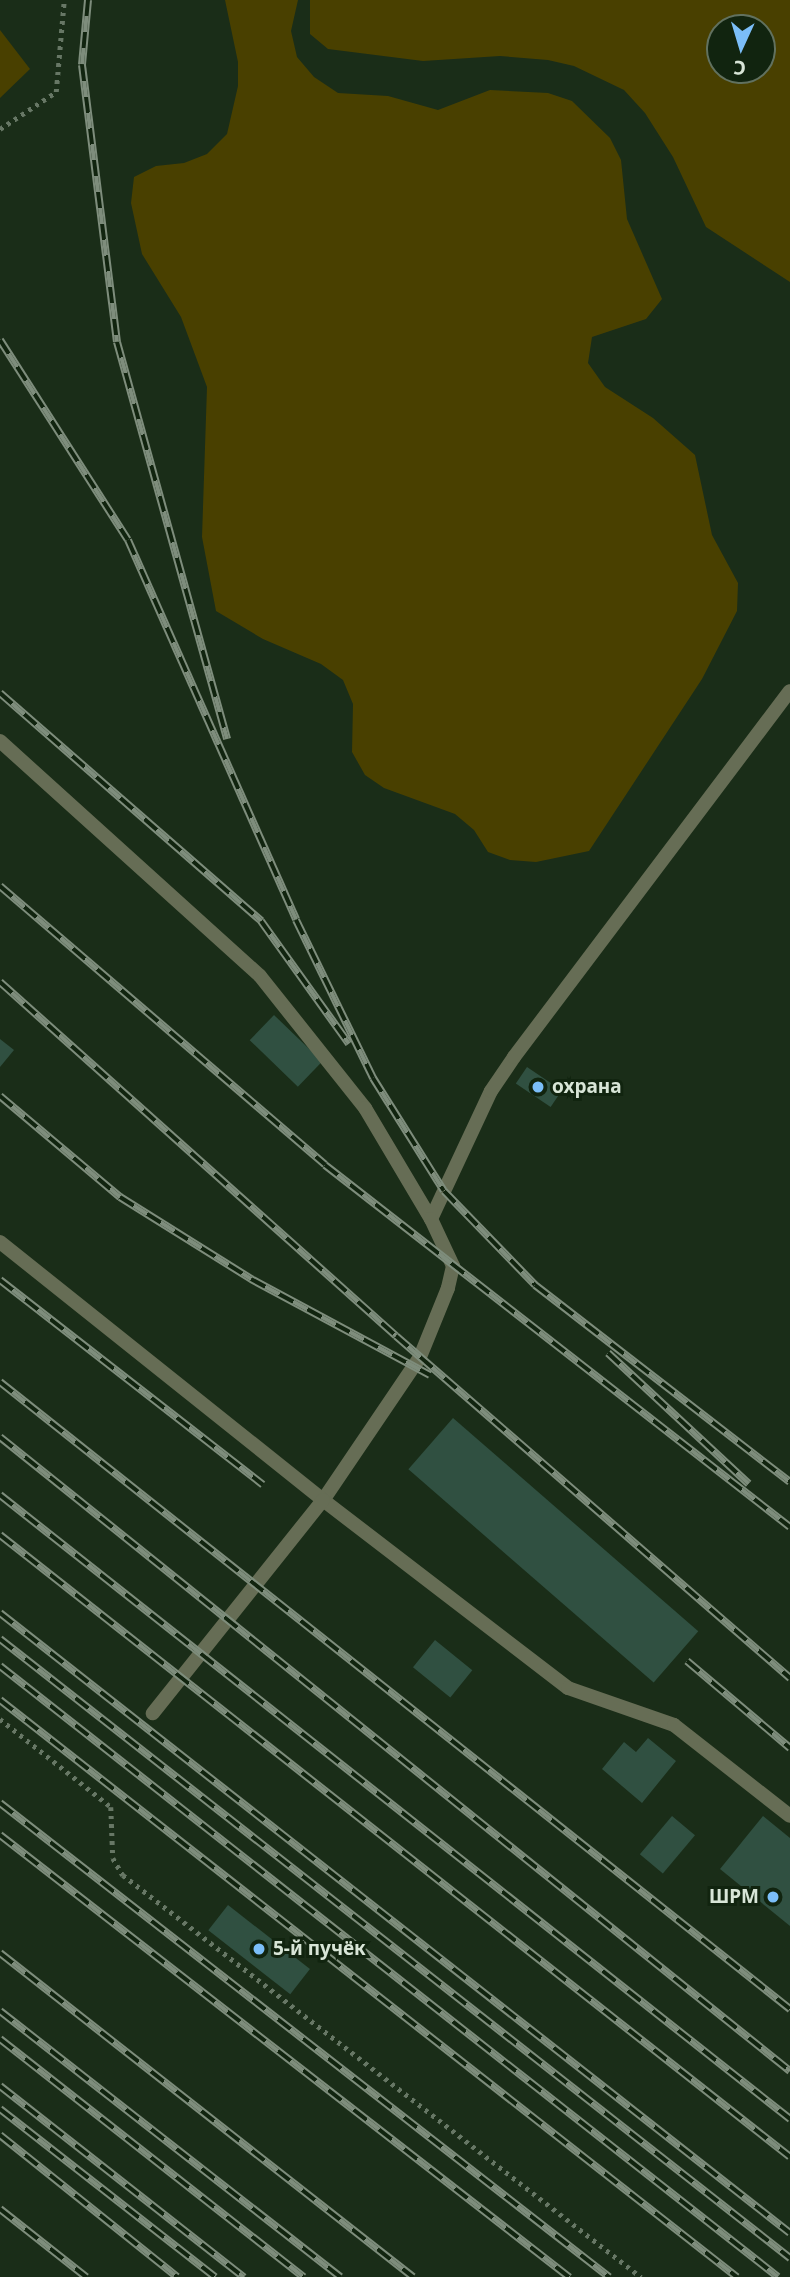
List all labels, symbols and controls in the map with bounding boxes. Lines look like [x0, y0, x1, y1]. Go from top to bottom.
north arrow [706, 14, 776, 84]
text: С [733, 55, 747, 81]
place label: охрана [552, 1076, 622, 1098]
marker: охрана [530, 1079, 546, 1095]
place label: ШРМ [709, 1886, 759, 1908]
marker: ШРМ [765, 1889, 781, 1905]
place label: 5-й пучёк [273, 1938, 366, 1960]
marker: 5-й пучёк [251, 1941, 267, 1957]

